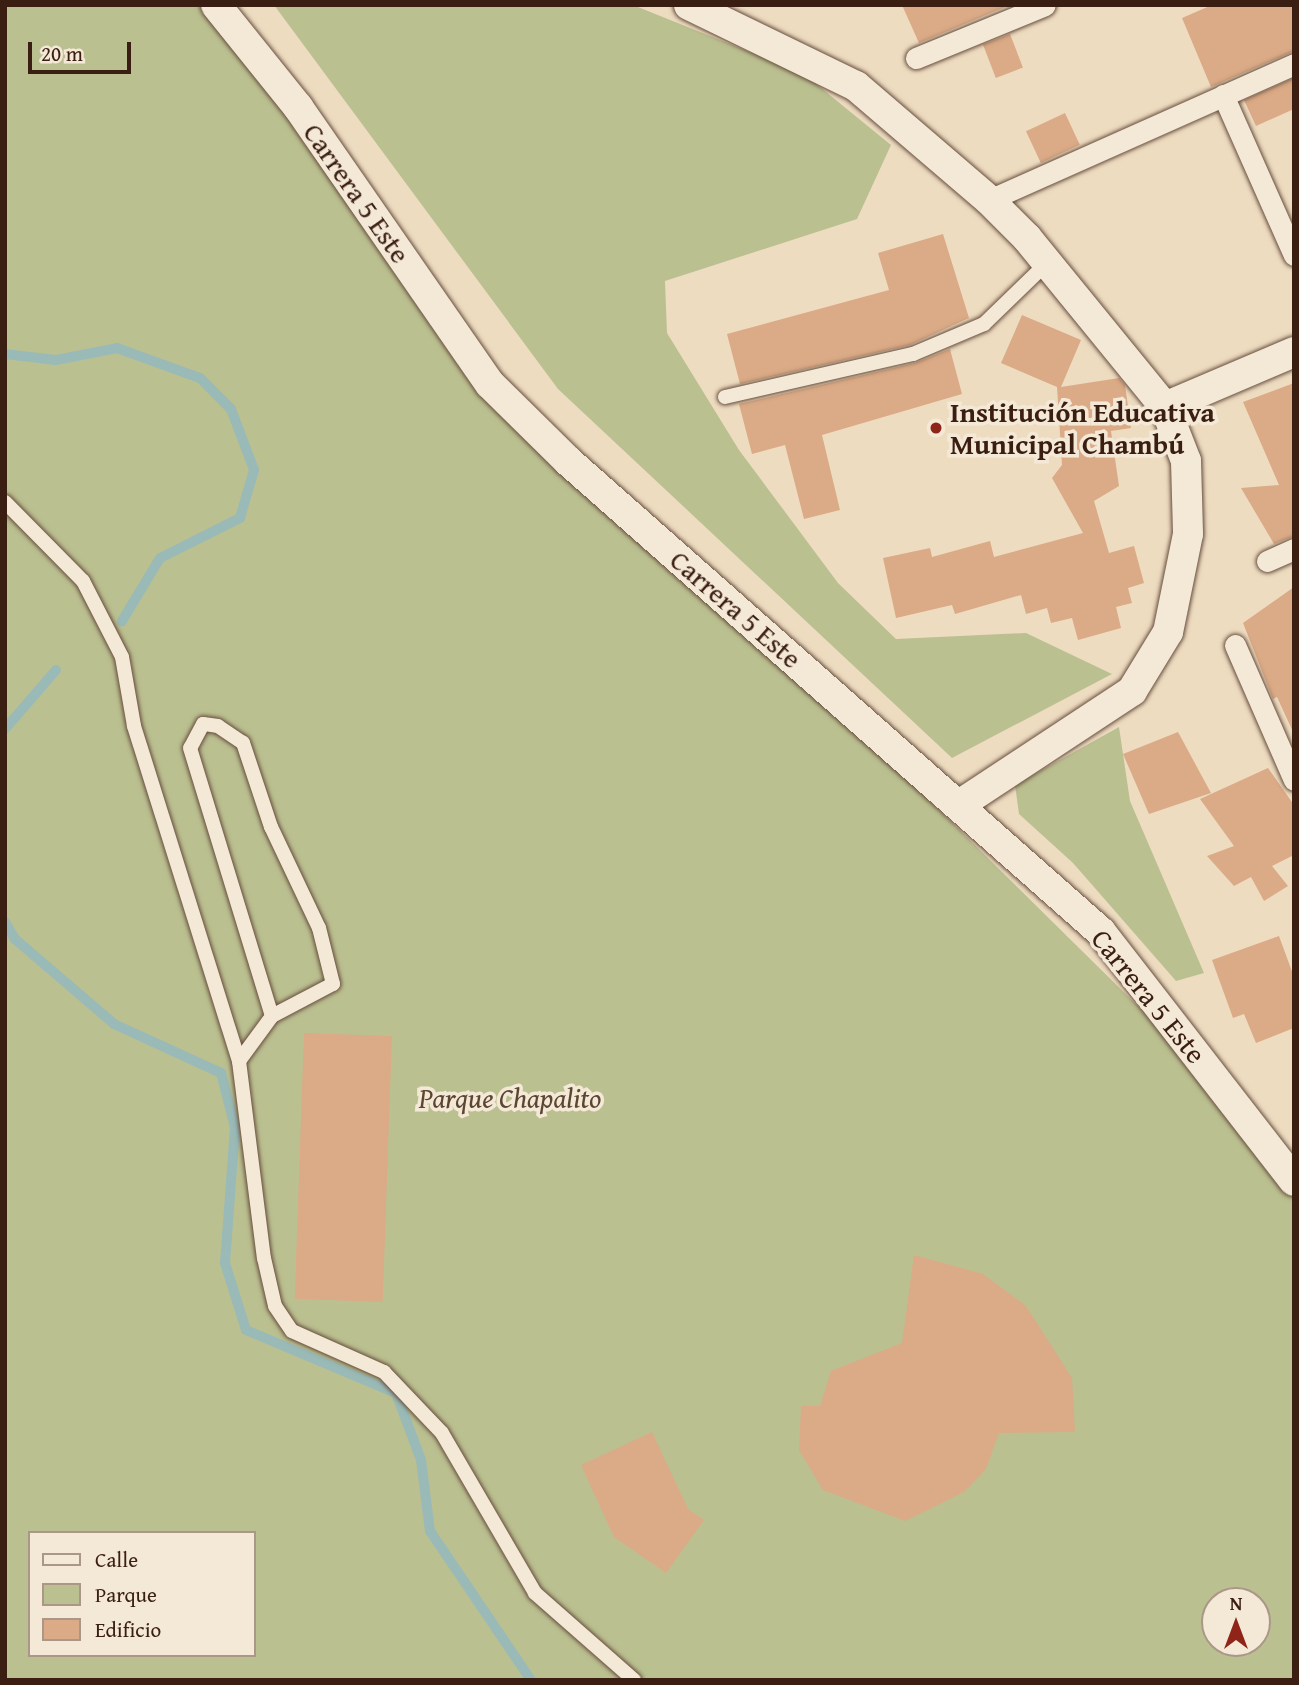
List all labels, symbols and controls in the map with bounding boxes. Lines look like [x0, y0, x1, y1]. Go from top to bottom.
scale bar [32, 28, 135, 72]
text: 20 m [41, 38, 83, 69]
street label: Carrera 5 Este [297, 117, 417, 269]
place label: Institución Educativa Municipal Chambú [950, 395, 1215, 461]
marker: Institución Educativa Municipal Chambú [928, 420, 944, 436]
street label: Carrera 5 Este [664, 543, 808, 675]
street label: Carrera 5 Este [1085, 922, 1213, 1070]
park label: Parque Chapalito [419, 1081, 601, 1115]
legend [28, 1531, 256, 1657]
text: Calle [95, 1544, 138, 1575]
text: Parque [95, 1579, 157, 1610]
north arrow [1201, 1587, 1271, 1657]
text: N [1230, 1589, 1242, 1617]
text: Edificio [95, 1614, 161, 1645]

